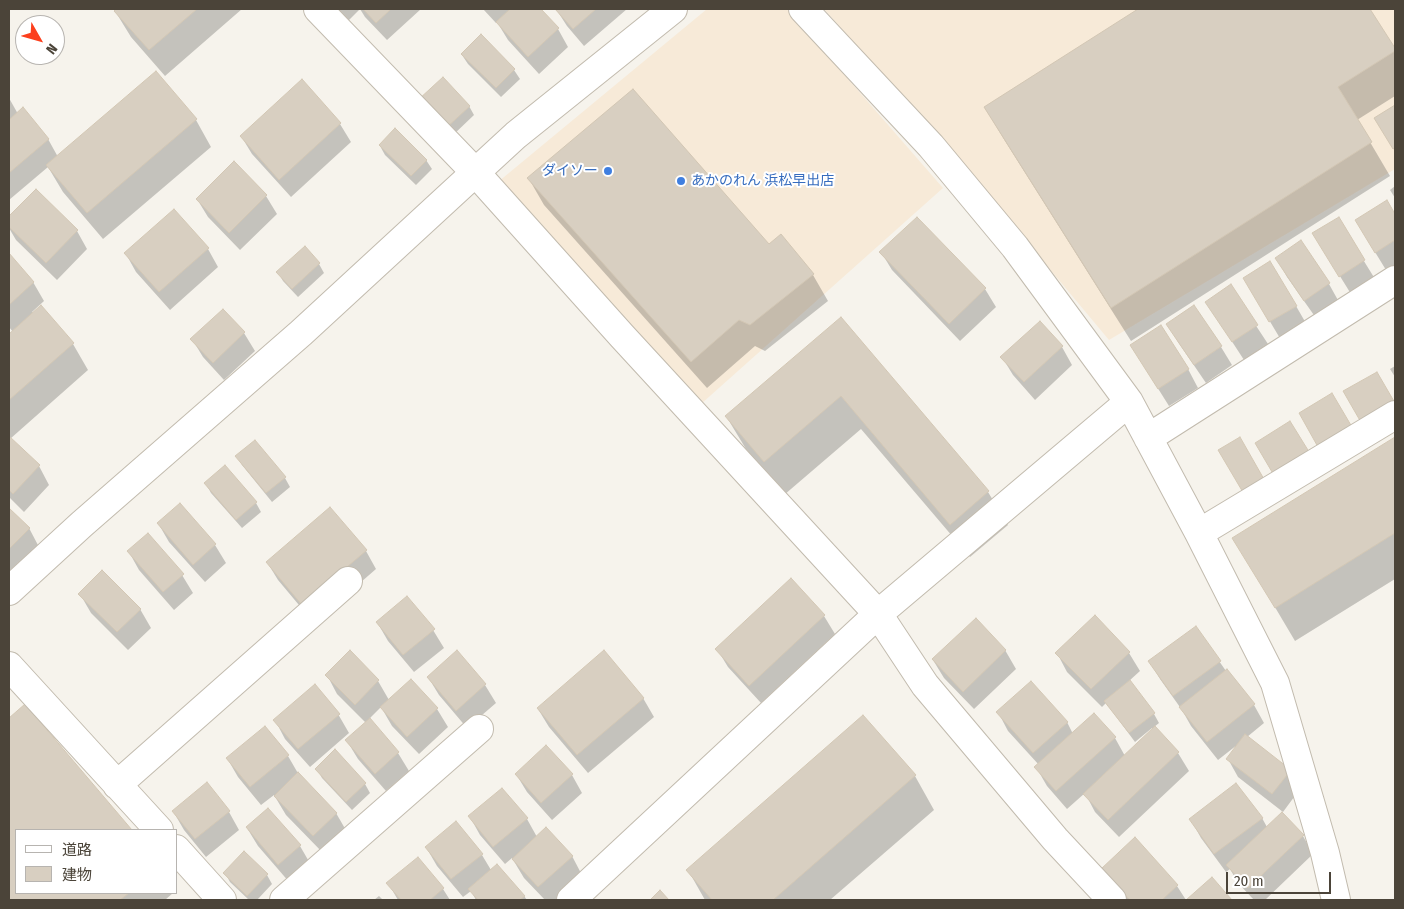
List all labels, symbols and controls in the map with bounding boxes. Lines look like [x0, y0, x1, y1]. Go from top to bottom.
north arrow [15, 15, 65, 65]
text: N [42, 40, 61, 57]
place label: ダイソー [542, 163, 598, 179]
marker: ダイソー [602, 165, 614, 177]
place label: あかのれん 浜松早出店 [691, 173, 834, 189]
marker: あかのれん 浜松早出店 [675, 175, 687, 187]
legend [15, 829, 178, 894]
text: 道路 [62, 841, 92, 859]
scale bar [1229, 862, 1334, 894]
text: 建物 [62, 866, 92, 884]
text: 20 m [1234, 872, 1264, 890]

